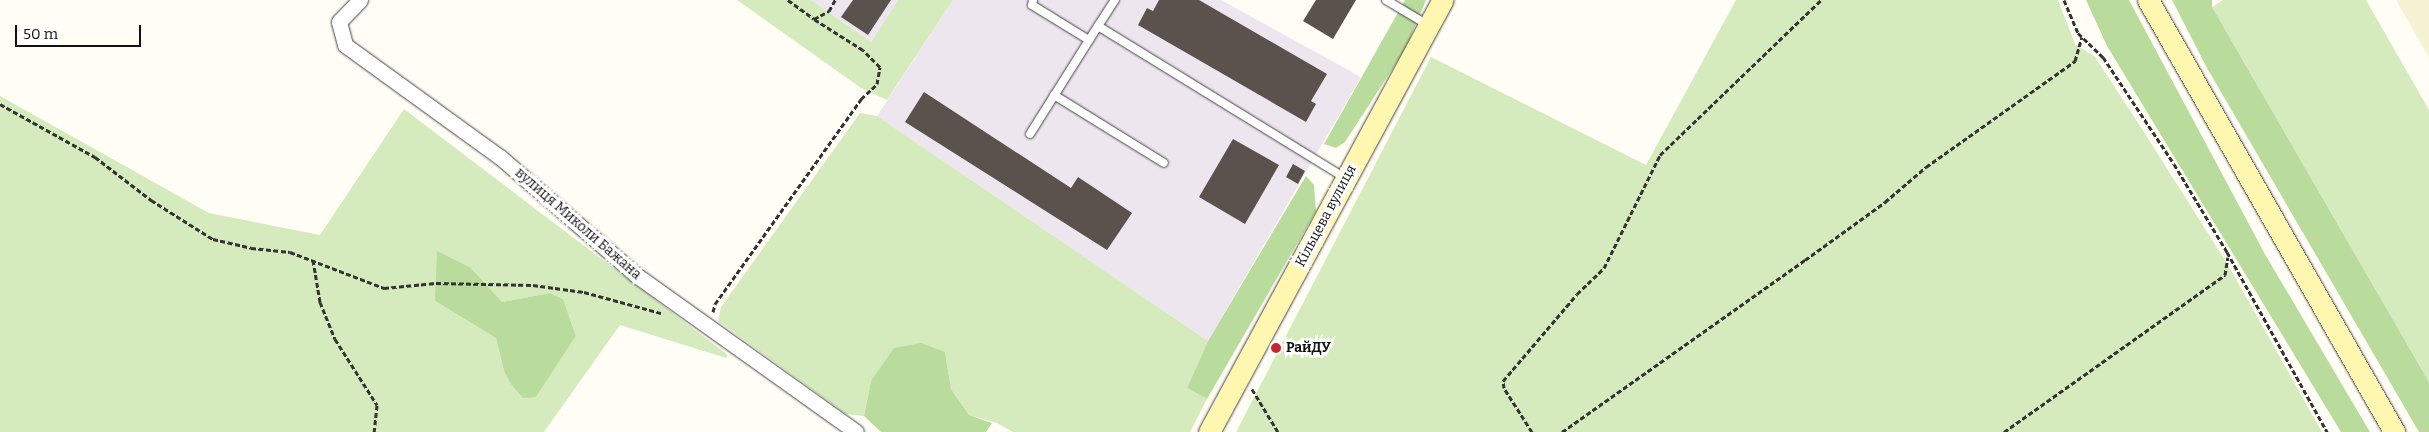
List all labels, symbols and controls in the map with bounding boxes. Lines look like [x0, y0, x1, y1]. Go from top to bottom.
scale bar [18, 15, 144, 47]
text: 50 m [23, 25, 58, 43]
street label: Кільцева вулиця [1292, 162, 1360, 270]
street label: вулиця Миколи Бажана [511, 165, 645, 283]
place label: РайДУ [1286, 340, 1331, 356]
marker: РайДУ [1270, 342, 1282, 354]

